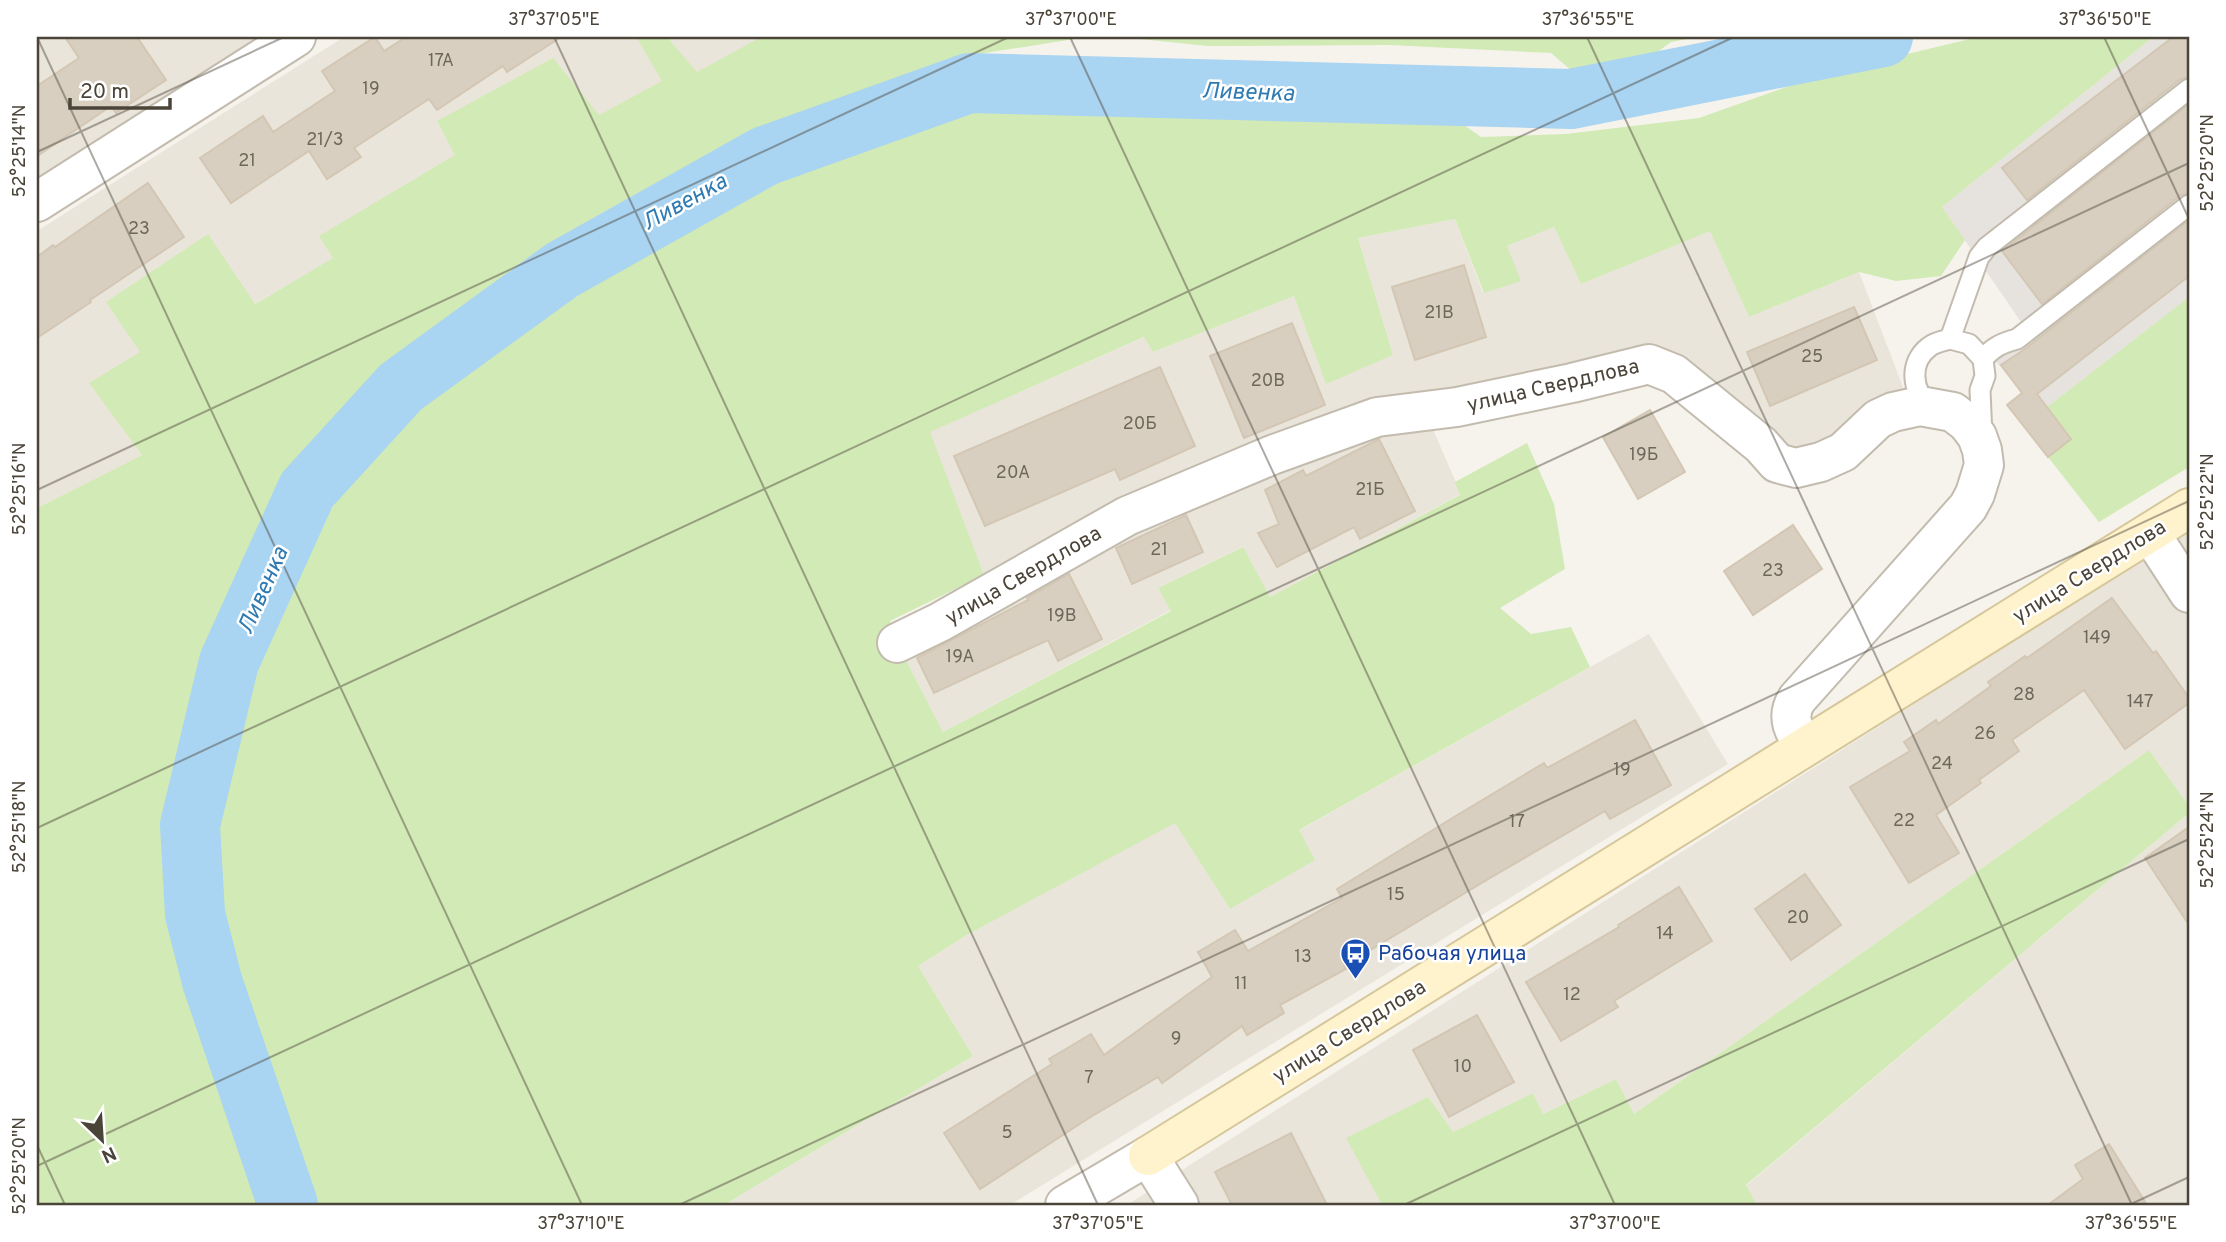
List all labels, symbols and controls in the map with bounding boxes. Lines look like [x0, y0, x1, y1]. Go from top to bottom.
text: 37°37'05"E [508, 9, 600, 32]
text: 37°37'00"E [1025, 9, 1117, 32]
text: 37°36'55"E [1541, 9, 1635, 32]
text: 37°36'50"E [2058, 9, 2152, 32]
house number: 17А [428, 50, 454, 73]
scale bar [70, 66, 170, 110]
water label: Ливенка [1201, 77, 1295, 110]
house number: 19 [362, 78, 380, 101]
text: 20 m [80, 79, 129, 106]
text: 52°25'14"N [9, 104, 32, 198]
text: 52°25'20"N [2197, 114, 2220, 212]
house number: 21/3 [306, 129, 344, 152]
house number: 21 [238, 150, 256, 173]
water label: Ливенка [638, 168, 733, 238]
house number: 23 [128, 218, 150, 241]
house number: 21В [1424, 302, 1454, 325]
house number: 25 [1801, 346, 1823, 369]
street label: улица Свердлова [1465, 353, 1642, 419]
house number: 20В [1251, 370, 1285, 393]
house number: 20Б [1123, 413, 1157, 436]
text: 52°25'16"N [9, 443, 32, 535]
house number: 19Б [1629, 444, 1659, 467]
text: 52°25'22"N [2197, 453, 2220, 551]
house number: 20А [996, 462, 1030, 485]
house number: 21Б [1355, 479, 1385, 502]
street label: улица Свердлова [2008, 514, 2172, 630]
street label: улица Свердлова [941, 521, 1107, 632]
house number: 21 [1150, 539, 1168, 562]
water label: Ливенка [232, 543, 296, 639]
house number: 23 [1762, 560, 1784, 583]
house number: 19В [1047, 605, 1077, 628]
house number: 149 [2083, 627, 2111, 650]
house number: 19А [946, 646, 974, 669]
house number: 28 [2013, 684, 2035, 707]
house number: 147 [2127, 691, 2153, 714]
house number: 26 [1974, 723, 1996, 746]
house number: 24 [1931, 753, 1953, 776]
house number: 19 [1613, 759, 1631, 782]
text: 52°25'18"N [9, 780, 32, 874]
text: 52°25'24"N [2197, 791, 2220, 889]
house number: 22 [1893, 810, 1915, 833]
house number: 17 [1509, 811, 1525, 834]
house number: 15 [1387, 884, 1405, 907]
house number: 20 [1787, 907, 1809, 930]
house number: 14 [1656, 923, 1674, 946]
bus stop icon: Рабочая улица [1338, 936, 1372, 980]
place label: Рабочая улица [1378, 941, 1526, 968]
house number: 13 [1294, 946, 1312, 969]
house number: 11 [1234, 973, 1248, 996]
street label: улица Свердлова [1268, 974, 1432, 1090]
house number: 12 [1563, 984, 1581, 1007]
house number: 9 [1171, 1028, 1181, 1051]
house number: 10 [1454, 1056, 1472, 1079]
house number: 7 [1084, 1067, 1094, 1090]
north arrow [66, 1106, 136, 1176]
text: 52°25'20"N [9, 1117, 32, 1215]
house number: 5 [1001, 1122, 1013, 1145]
text: N [97, 1140, 120, 1167]
text: 37°37'10"E [537, 1213, 625, 1236]
text: 37°37'05"E [1052, 1213, 1144, 1236]
text: 37°37'00"E [1569, 1213, 1661, 1236]
text: 37°36'55"E [2084, 1213, 2178, 1236]

